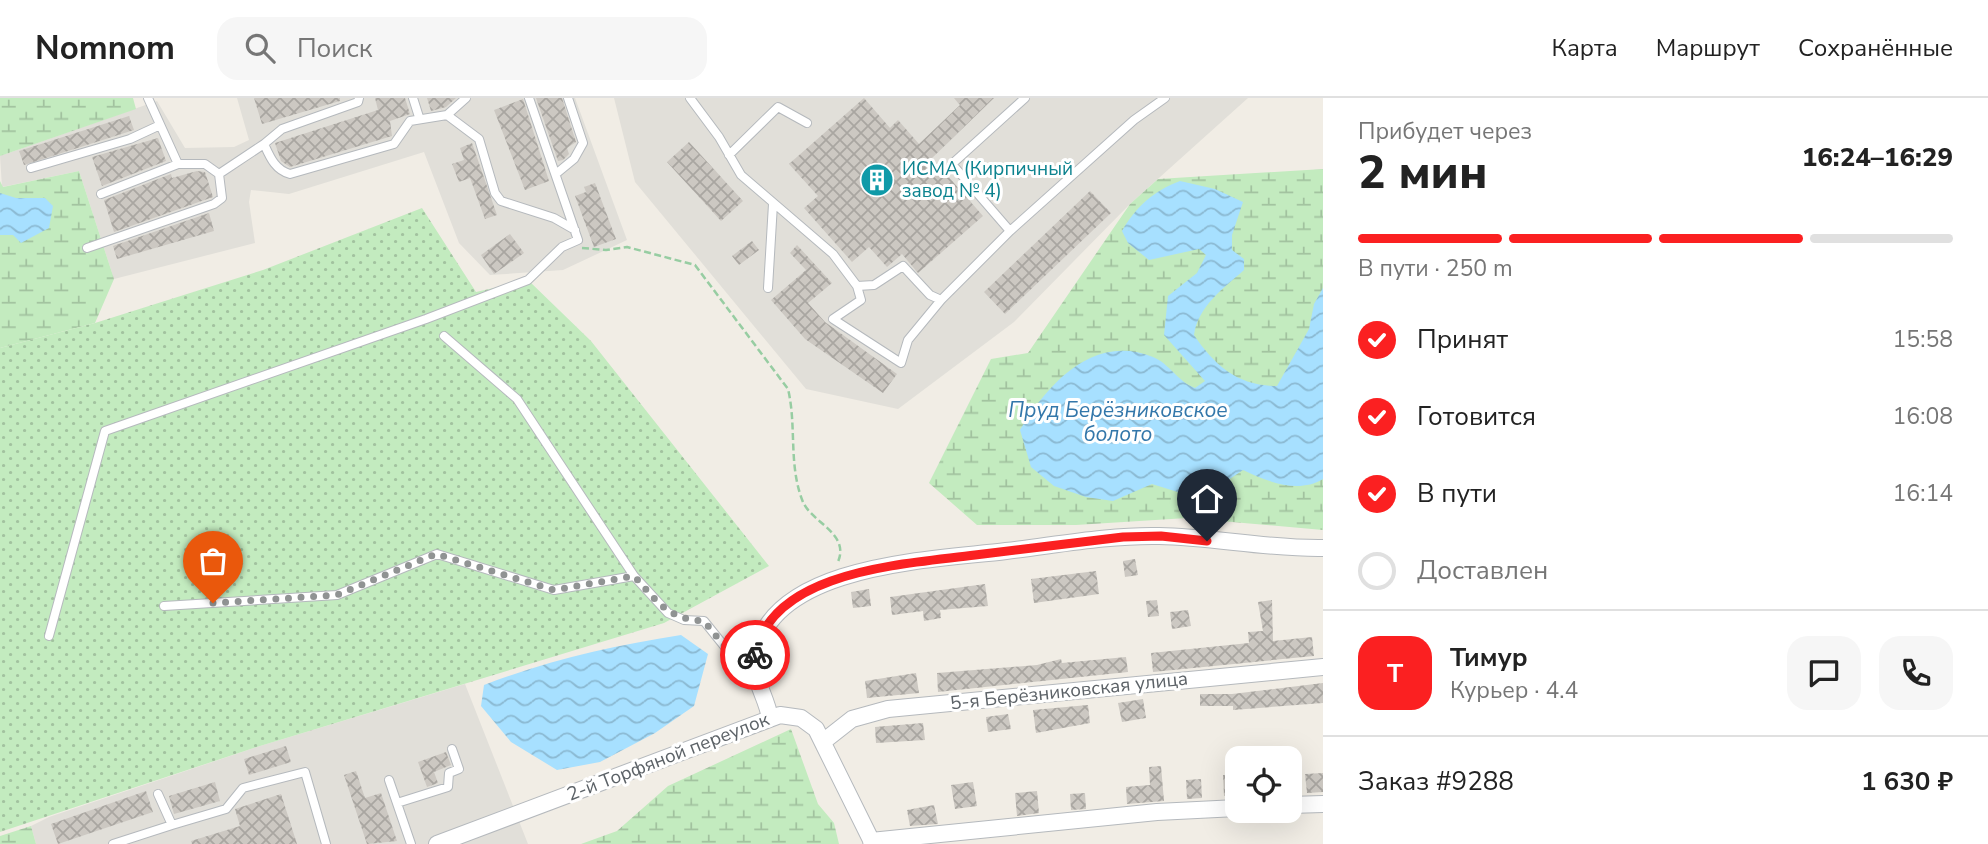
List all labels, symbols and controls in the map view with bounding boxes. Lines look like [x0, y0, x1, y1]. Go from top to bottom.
search box [217, 17, 707, 80]
text: Nomnom [35, 26, 175, 71]
icon: search [241, 29, 279, 67]
text: Поиск [297, 31, 372, 66]
text: Карта [1552, 32, 1618, 64]
text: Маршрут [1656, 32, 1760, 64]
text: Сохранённые [1798, 32, 1953, 64]
text: Прибудет через [1358, 116, 1532, 147]
text: 16:24–16:29 [1802, 140, 1953, 175]
text: 2 мин [1358, 141, 1487, 204]
place label: ИСМА (Кирпичный завод № 4) [902, 156, 1073, 204]
building icon: ИСМА (Кирпичный завод № 4) [858, 161, 896, 199]
text: В пути · 250 m [1358, 253, 1513, 284]
icon: check [1358, 321, 1396, 359]
text: Принят [1417, 322, 1508, 357]
text: 15:58 [1893, 324, 1953, 355]
water label: Пруд Берёзниковское болото [1008, 396, 1228, 448]
icon: check [1358, 398, 1396, 436]
text: Готовится [1417, 399, 1536, 434]
text: 16:08 [1893, 401, 1953, 432]
pin [1177, 469, 1237, 541]
icon: check [1358, 475, 1396, 513]
text: В пути [1417, 476, 1497, 511]
text: 16:14 [1893, 478, 1953, 509]
icon: home [1188, 480, 1226, 518]
pin [183, 531, 243, 603]
icon: bag [194, 542, 232, 580]
text: Доставлен [1417, 553, 1548, 588]
courier [720, 620, 790, 690]
icon: bike [736, 636, 774, 674]
button: chat [1787, 636, 1861, 710]
button: phone [1879, 636, 1953, 710]
text: Тимур [1450, 640, 1528, 675]
text: Т [1387, 656, 1403, 691]
street label: 5-я Берёзниковская улица [949, 666, 1189, 716]
text: Курьер · 4.4 [1450, 675, 1578, 706]
street label: 2-й Торфяной переулок [563, 706, 773, 808]
map controls [1225, 746, 1302, 823]
button: locate [1225, 746, 1302, 823]
text: Заказ #9288 [1358, 764, 1514, 799]
text: 1 630 ₽ [1861, 764, 1953, 799]

